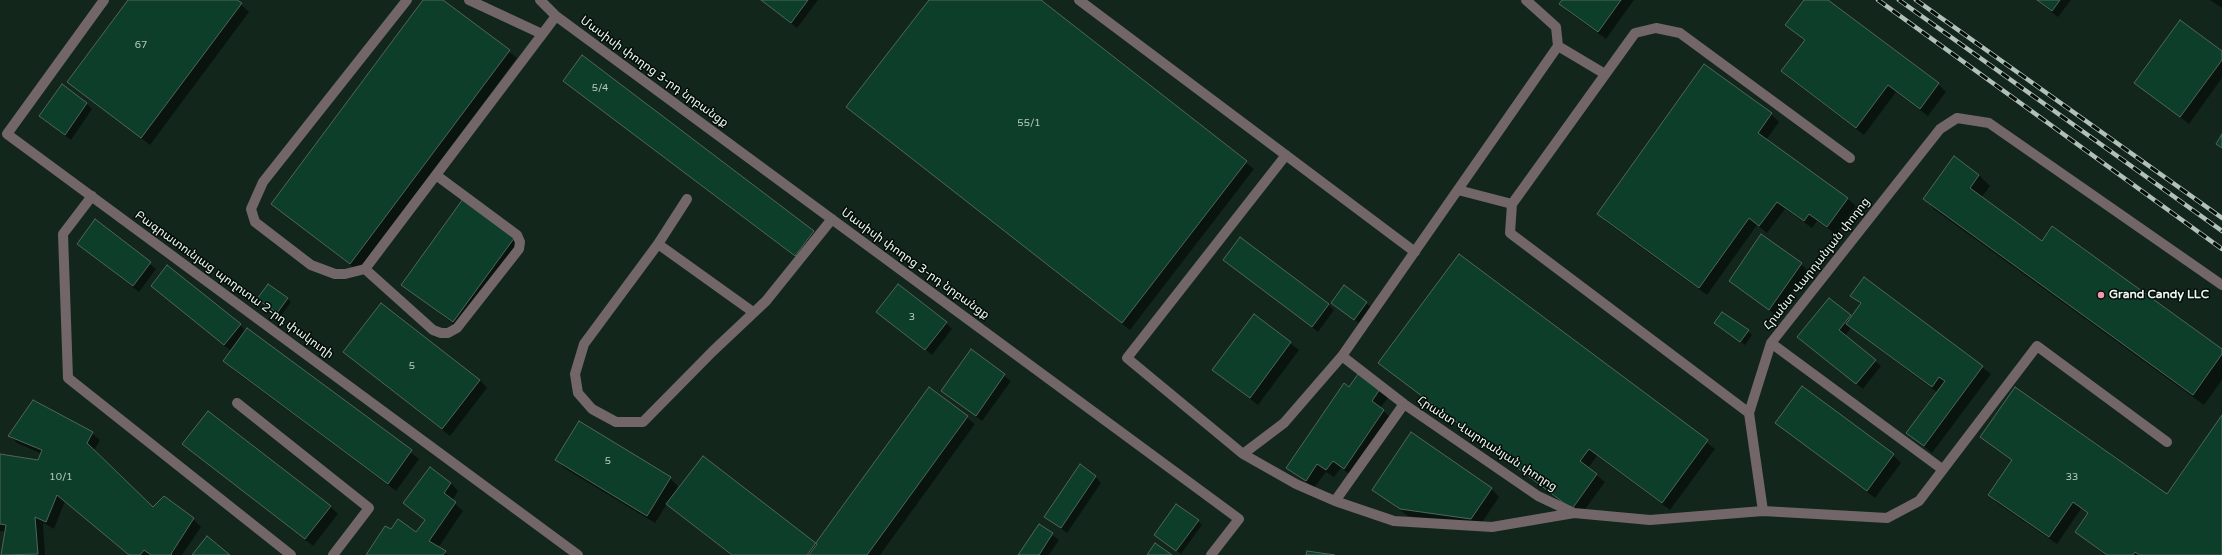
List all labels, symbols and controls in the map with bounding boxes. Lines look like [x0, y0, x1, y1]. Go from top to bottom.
street label: Մասիսի փողոց 3-րդ նրբանցք [577, 13, 731, 131]
house number: 67 [135, 39, 147, 51]
house number: 5/4 [592, 82, 608, 94]
house number: 55/1 [1017, 117, 1041, 129]
street label: Հրանտ Վարդանյան փողոց [1761, 195, 1873, 333]
street label: Մասիսի փողոց 3-րդ նրբանցք [838, 205, 992, 323]
street label: Բագրատունյաց պողոտա 2-րդ փակուղի [132, 208, 336, 362]
place label: Grand Candy LLC [2109, 288, 2209, 302]
marker: Grand Candy LLC [2096, 290, 2106, 300]
house number: 3 [909, 311, 915, 323]
house number: 5 [409, 360, 415, 372]
street label: Հրանտ Վարդանյան փողոց [1414, 393, 1560, 495]
house number: 5 [605, 455, 611, 467]
house number: 10/1 [49, 471, 73, 483]
house number: 33 [2066, 471, 2078, 483]

